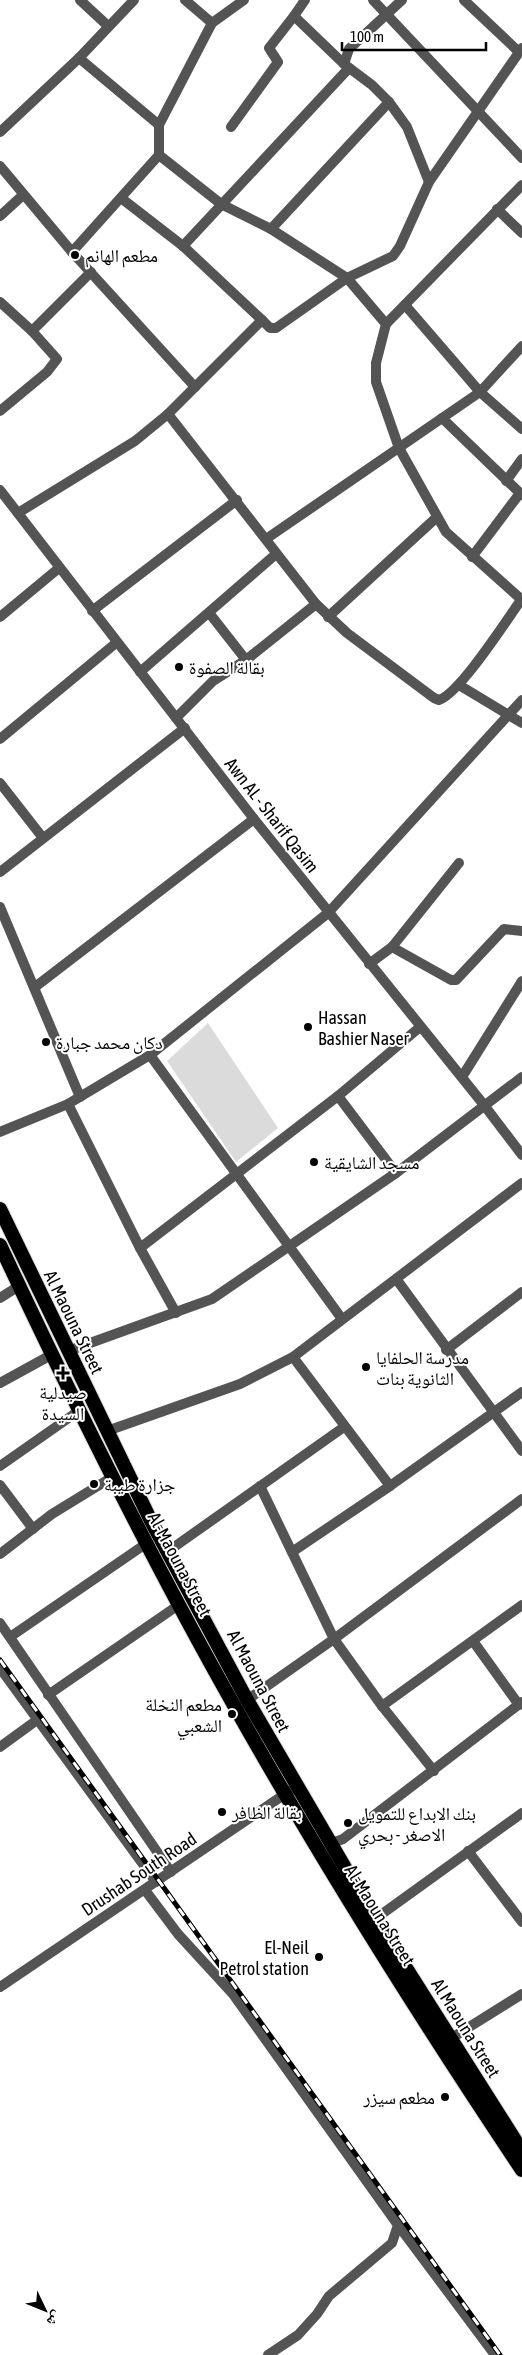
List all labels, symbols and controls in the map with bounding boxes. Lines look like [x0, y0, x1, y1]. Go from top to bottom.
scale bar [342, 20, 486, 52]
text: 100 m [350, 28, 384, 45]
place label: مطعم الهانم [85, 245, 158, 268]
marker: مطعم الهانم [69, 249, 81, 261]
place label: بقالة الصفوة [189, 657, 265, 678]
marker: بقالة الصفوة [173, 661, 185, 673]
street label: Awn AL - Sharif Qasim [221, 753, 323, 877]
place label: Hassan Bashier Naser [318, 1007, 410, 1049]
marker: Hassan Bashier Naser [302, 1021, 314, 1033]
place label: دكان محمد جبارة [56, 1032, 163, 1054]
marker: دكان محمد جبارة [40, 1036, 52, 1048]
place label: مسجد الشايقية [324, 1152, 419, 1173]
marker: مسجد الشايقية [308, 1156, 320, 1168]
street label: Al Maouna Street [40, 1267, 108, 1377]
place label: مدرسة الحلفايا الثانوية بنات [376, 1347, 469, 1389]
marker: مدرسة الحلفايا الثانوية بنات [360, 1361, 372, 1373]
marker: صيدلية السيدة [57, 1367, 69, 1379]
place label: صيدلية السيدة [39, 1382, 87, 1424]
place label: جزارة طيبة [104, 1474, 176, 1495]
marker: جزارة طيبة [88, 1478, 100, 1490]
street label: Al-Maouna Street [144, 1508, 216, 1620]
street label: Al Maouna Street [223, 1626, 295, 1736]
place label: مطعم النخلة الشعبي [145, 1694, 222, 1740]
marker: مطعم النخلة الشعبي [226, 1708, 238, 1720]
place label: بقالة الظافر [231, 1802, 302, 1823]
place label: بنك الابداع للتمويل الاصغر - بحري [358, 1803, 476, 1849]
marker: بقالة الظافر [216, 1806, 228, 1818]
marker: بنك الابداع للتمويل الاصغر - بحري [342, 1817, 354, 1829]
street label: Drushab South Road [78, 1828, 200, 1920]
street label: Al-Maouna Street [341, 1861, 419, 1969]
place label: El-Neil Petrol station [220, 1937, 309, 1979]
marker: El-Neil Petrol station [313, 1951, 325, 1963]
street label: Al Maouna Street [427, 1975, 505, 2081]
place label: مطعم سيزر [363, 2087, 435, 2110]
marker: مطعم سيزر [439, 2091, 451, 2103]
north arrow [20, 2285, 70, 2335]
text: ش [43, 2307, 65, 2330]

